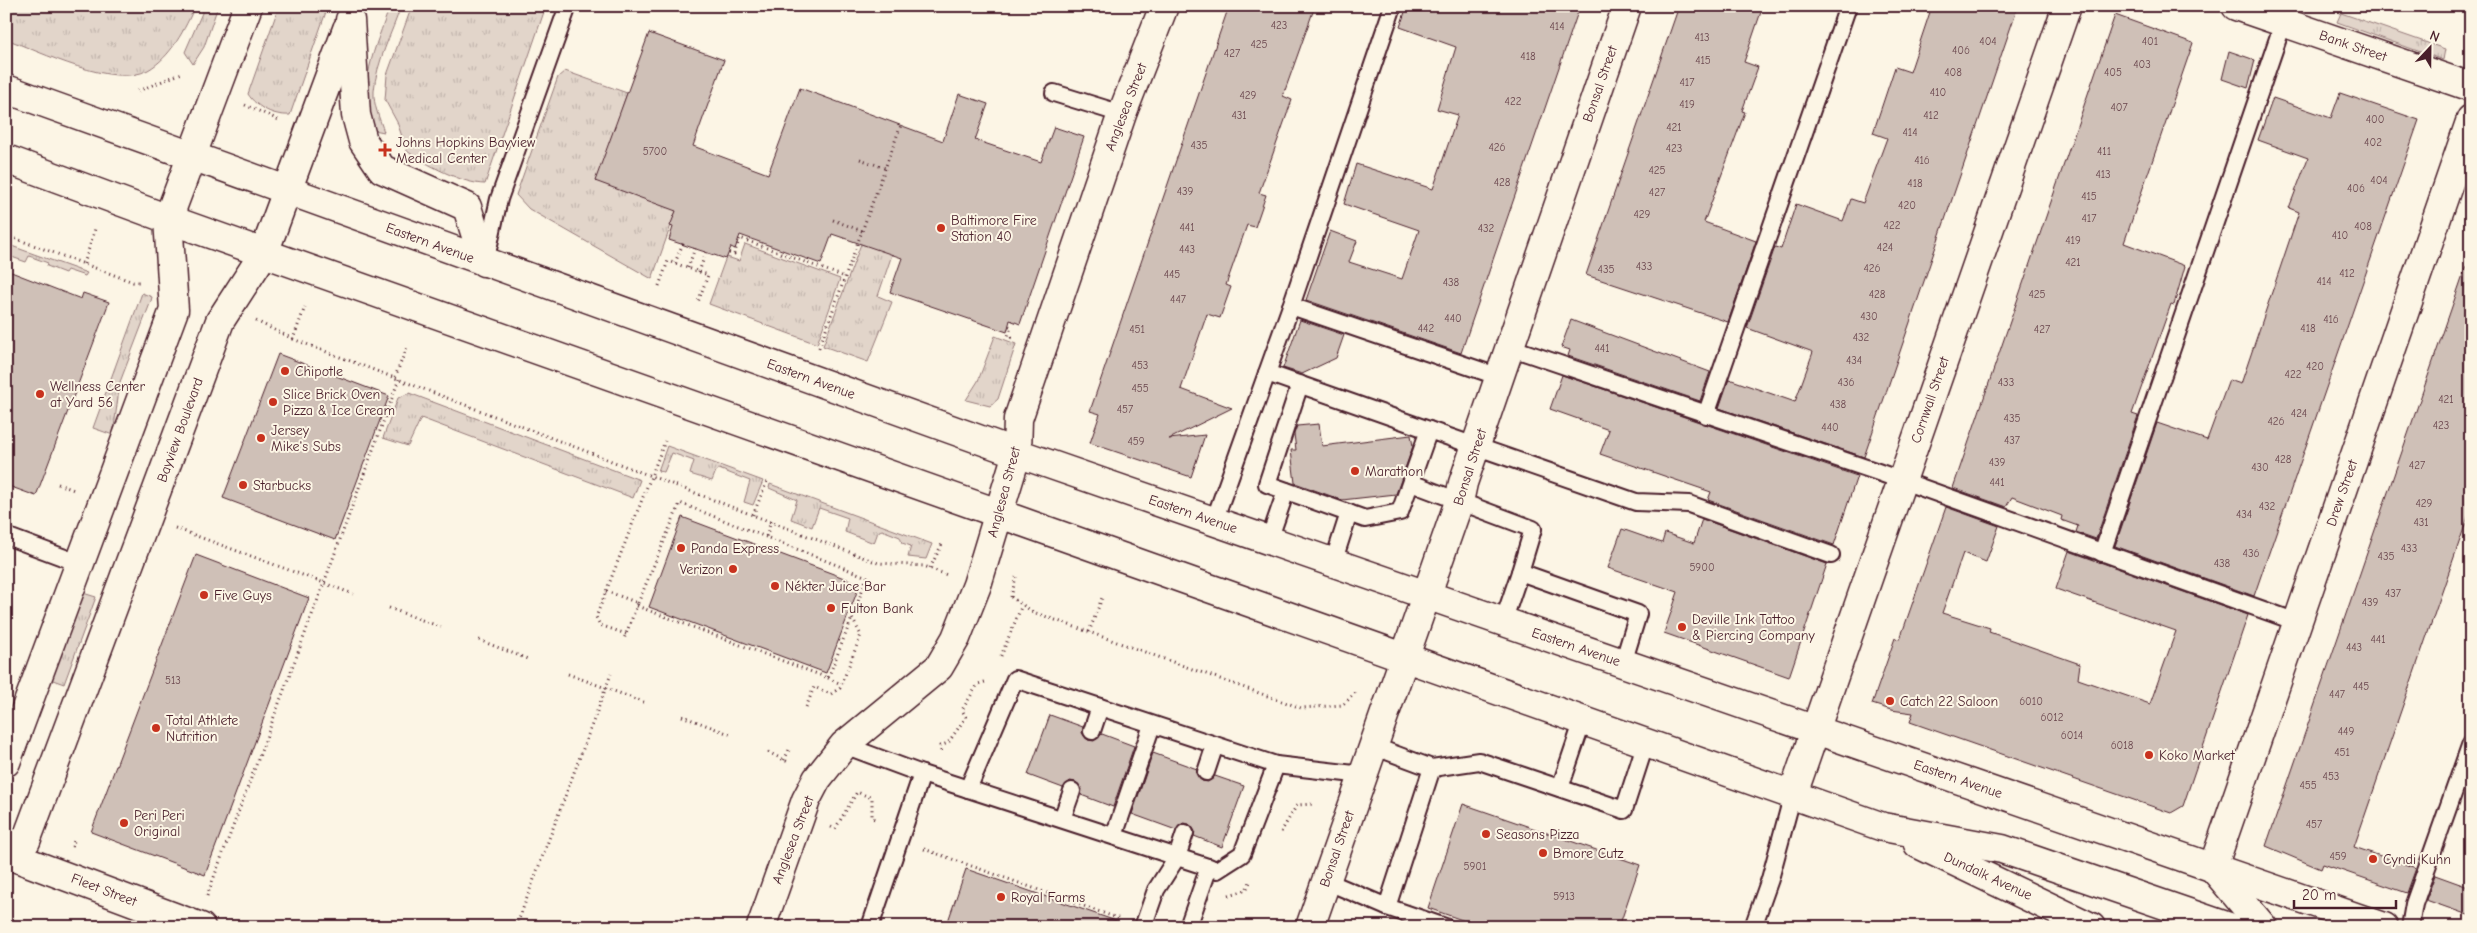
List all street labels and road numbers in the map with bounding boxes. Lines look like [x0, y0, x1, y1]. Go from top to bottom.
street label: Bank Street [2317, 27, 2390, 66]
street label: Bonsal Street [1579, 43, 1621, 124]
street label: Anglesea Street [1101, 60, 1151, 154]
street label: Eastern Avenue [384, 219, 476, 267]
street label: Cornwall Street [1907, 354, 1953, 446]
street label: Eastern Avenue [765, 355, 857, 403]
street label: Bayview Boulevard [153, 375, 207, 485]
street label: Bonsal Street [1450, 426, 1491, 507]
street label: Anglesea Street [984, 444, 1025, 539]
street label: Drew Street [2323, 457, 2362, 528]
street label: Eastern Avenue [1146, 491, 1240, 537]
street label: Eastern Avenue [1529, 624, 1623, 670]
street label: Eastern Avenue [1911, 756, 2005, 802]
street label: Anglesea Street [768, 793, 818, 887]
street label: Bonsal Street [1316, 808, 1358, 889]
street label: Dundalk Avenue [1941, 848, 2035, 904]
street label: Fleet Street [69, 870, 140, 911]

